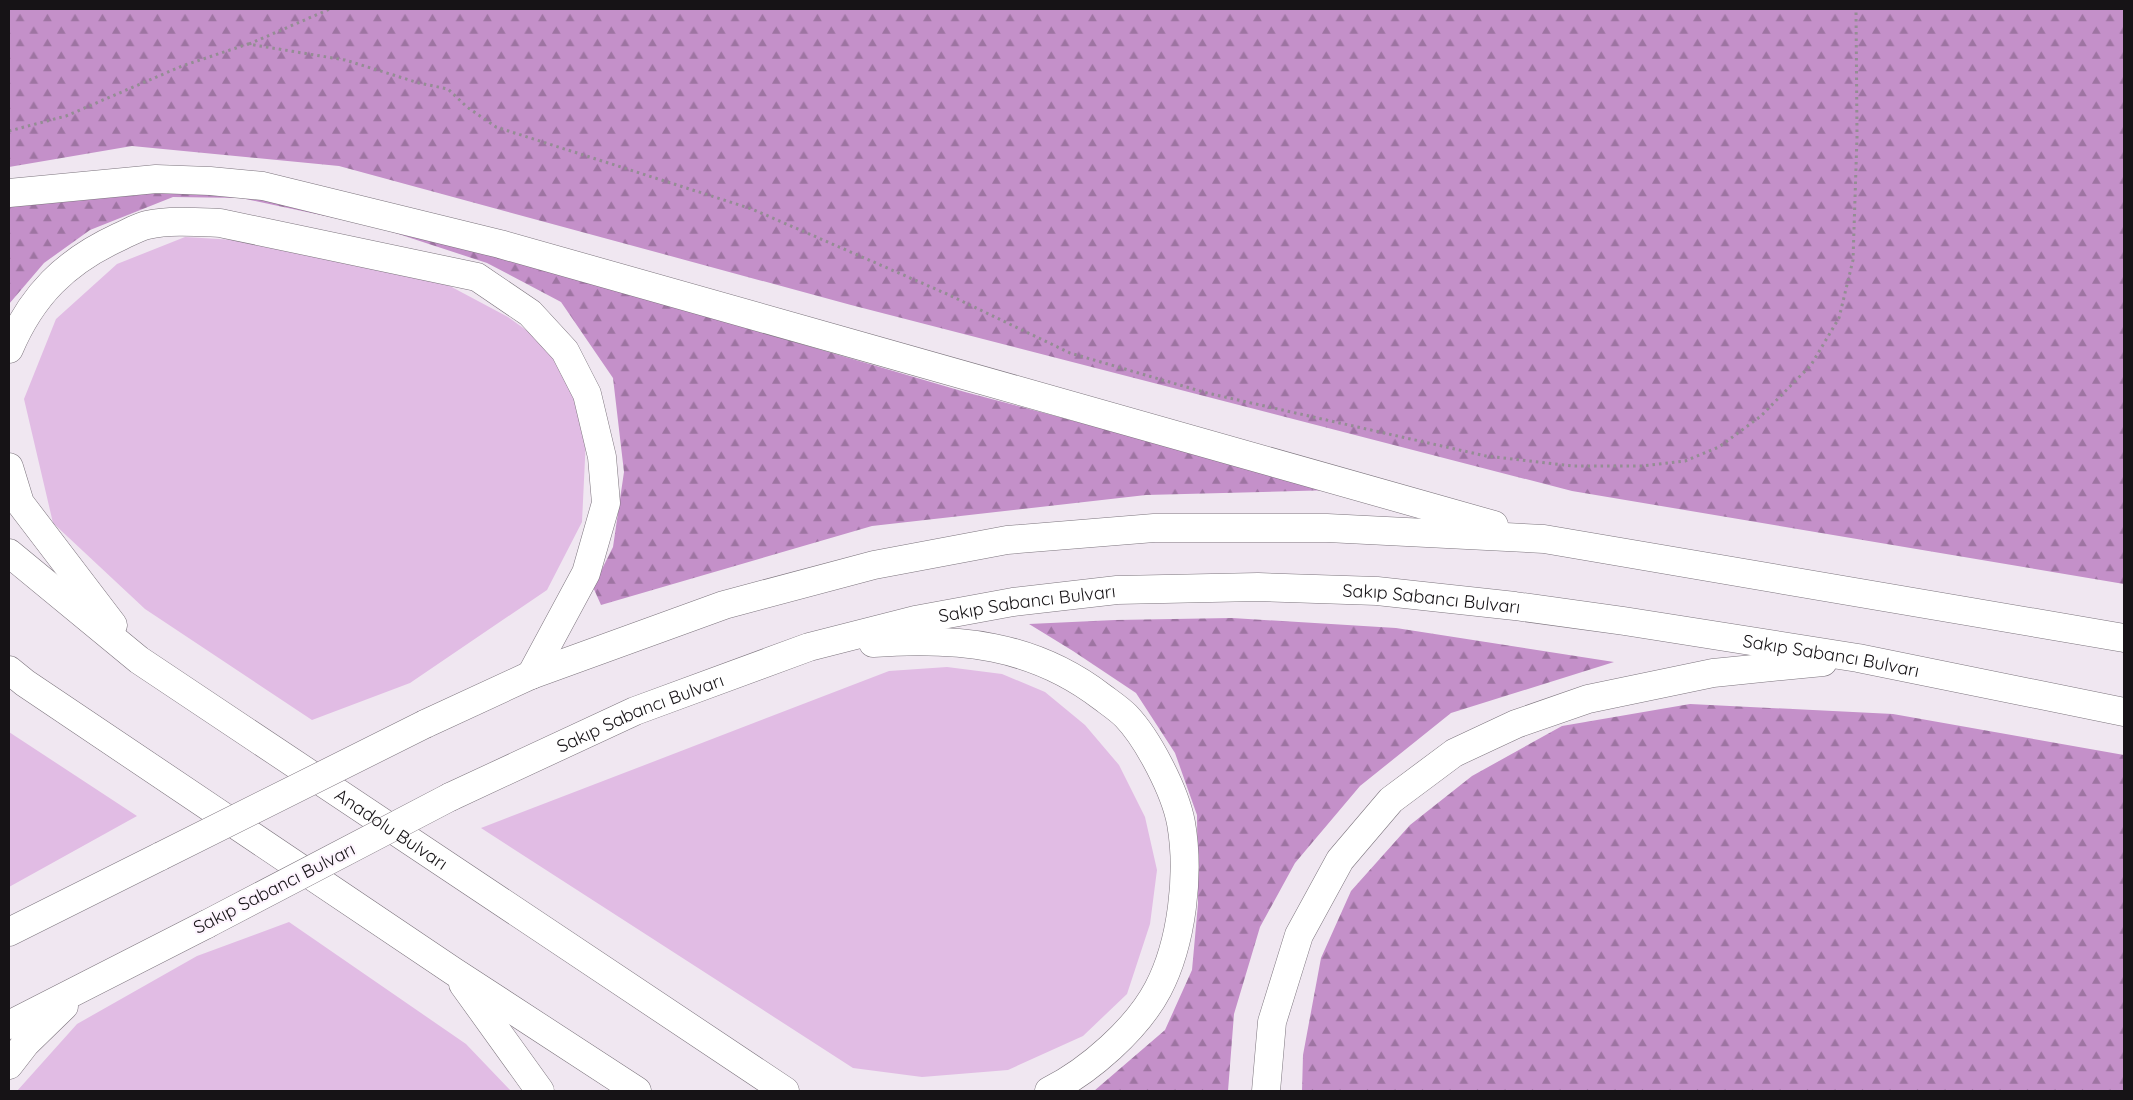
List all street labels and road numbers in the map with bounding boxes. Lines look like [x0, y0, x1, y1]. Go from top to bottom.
street label: Sakıp Sabancı Bulvarı [1342, 578, 1522, 618]
street label: Sakıp Sabancı Bulvarı [936, 579, 1117, 627]
street label: Sakıp Sabancı Bulvarı [1741, 628, 1921, 682]
street label: Sakıp Sabancı Bulvarı [553, 668, 727, 757]
street label: Anadolu Bulvarı [331, 783, 452, 874]
street label: Sakıp Sabancı Bulvarı [189, 837, 359, 939]

